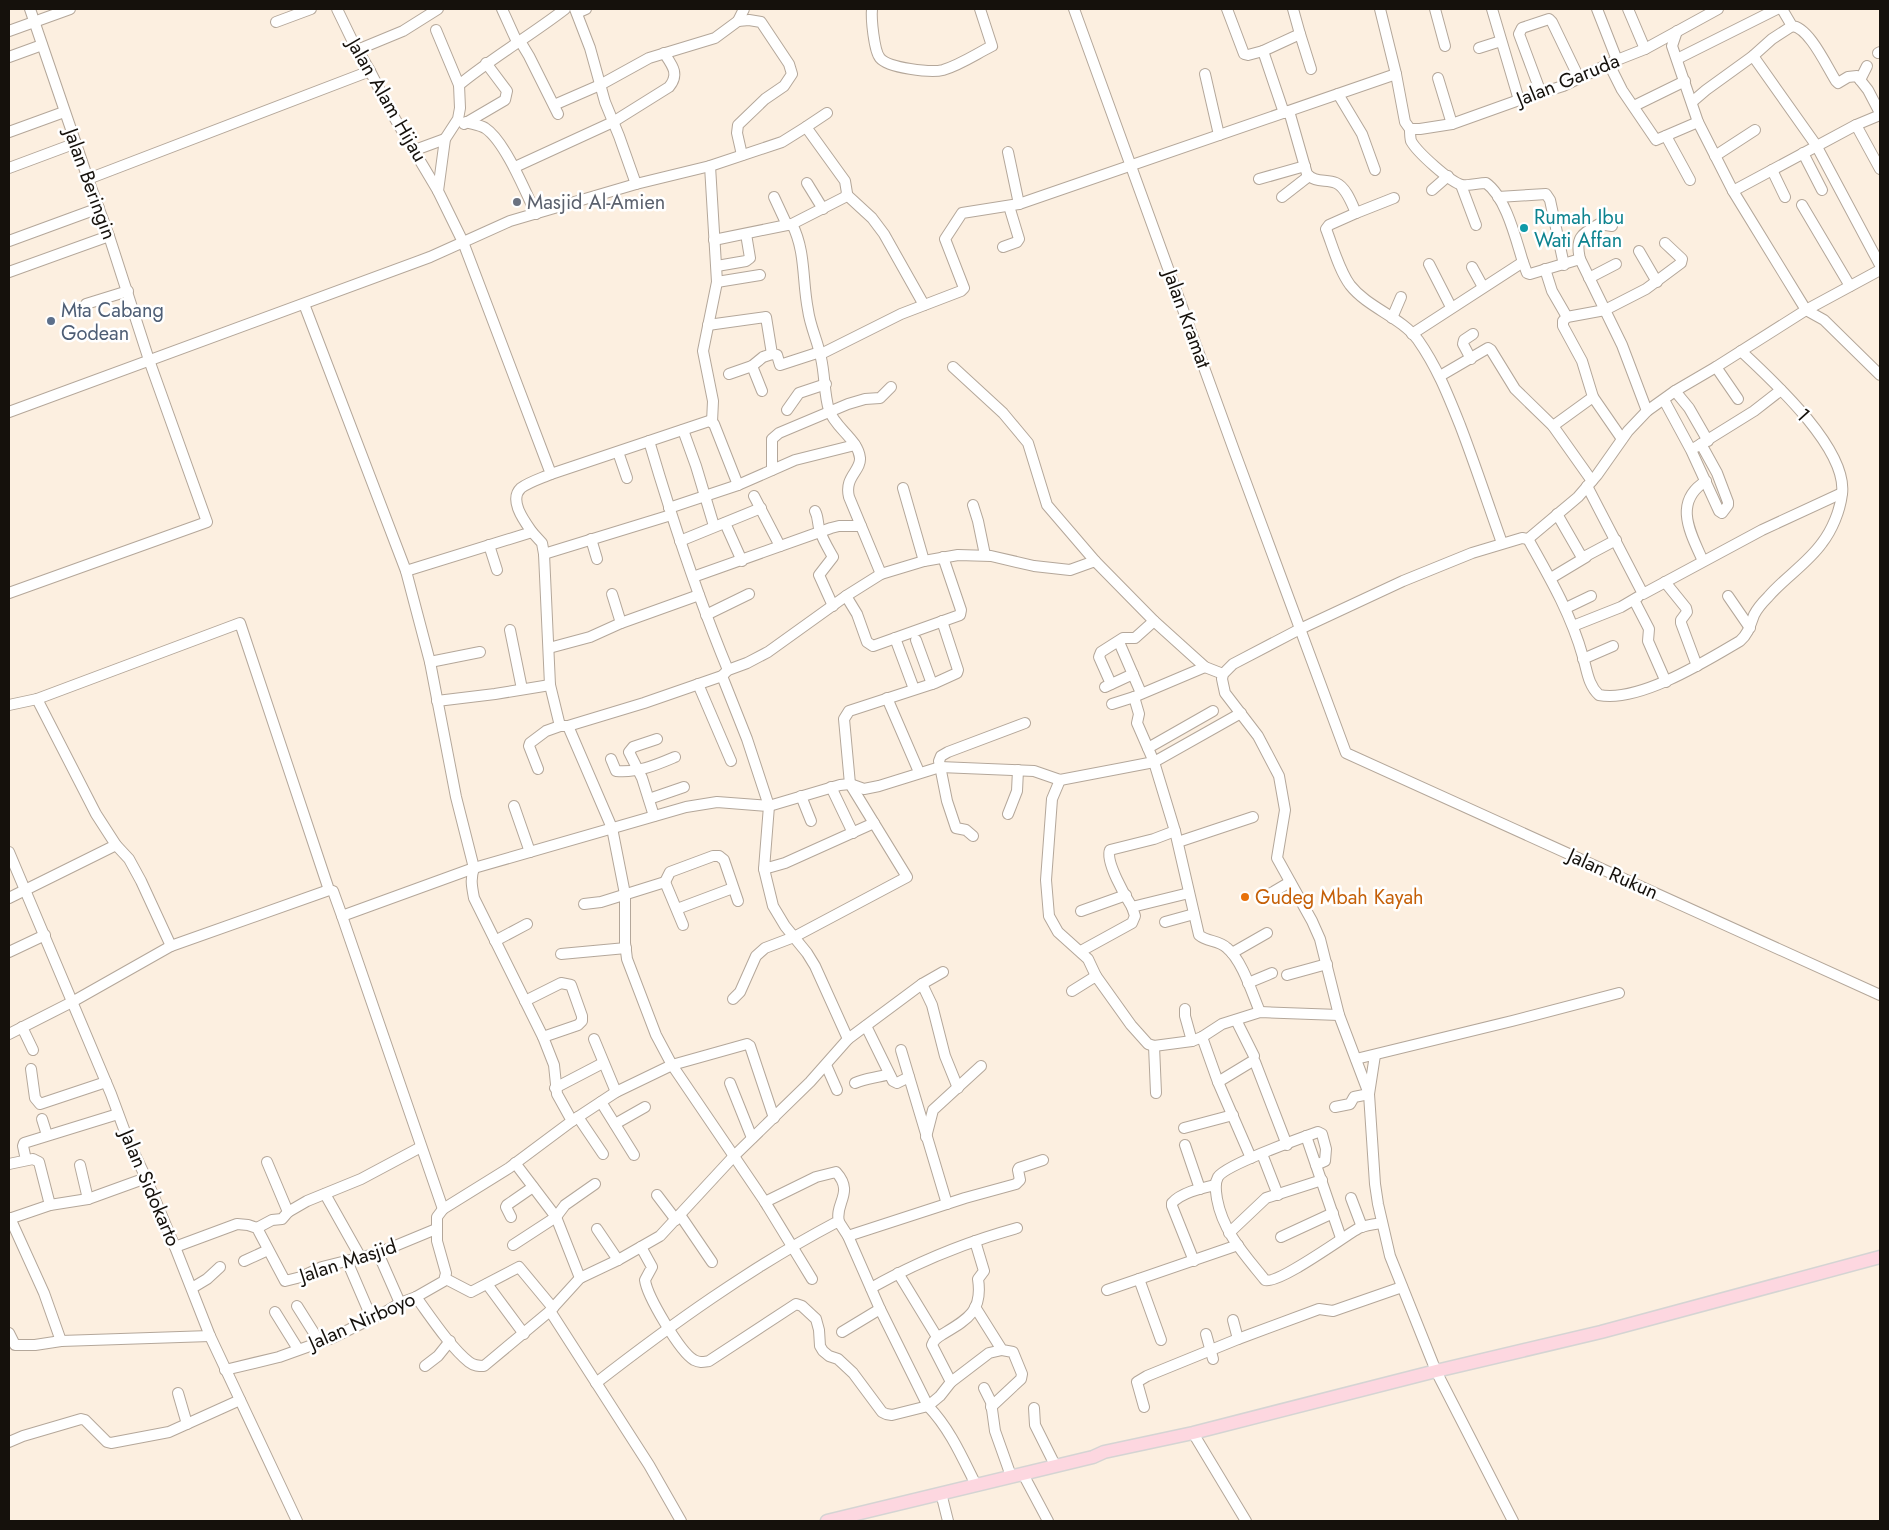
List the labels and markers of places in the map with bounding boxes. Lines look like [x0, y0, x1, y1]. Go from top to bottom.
place label: Masjid Al-Amien [527, 188, 665, 217]
marker: Masjid Al-Amien [511, 196, 523, 208]
place label: Rumah Ibu Wati Affan [1534, 203, 1624, 255]
marker: Rumah Ibu Wati Affan [1518, 222, 1530, 234]
place label: Mta Cabang Godean [61, 296, 164, 348]
marker: Mta Cabang Godean [45, 315, 57, 327]
place label: Gudeg Mbah Kayah [1255, 883, 1424, 912]
marker: Gudeg Mbah Kayah [1239, 891, 1251, 903]

